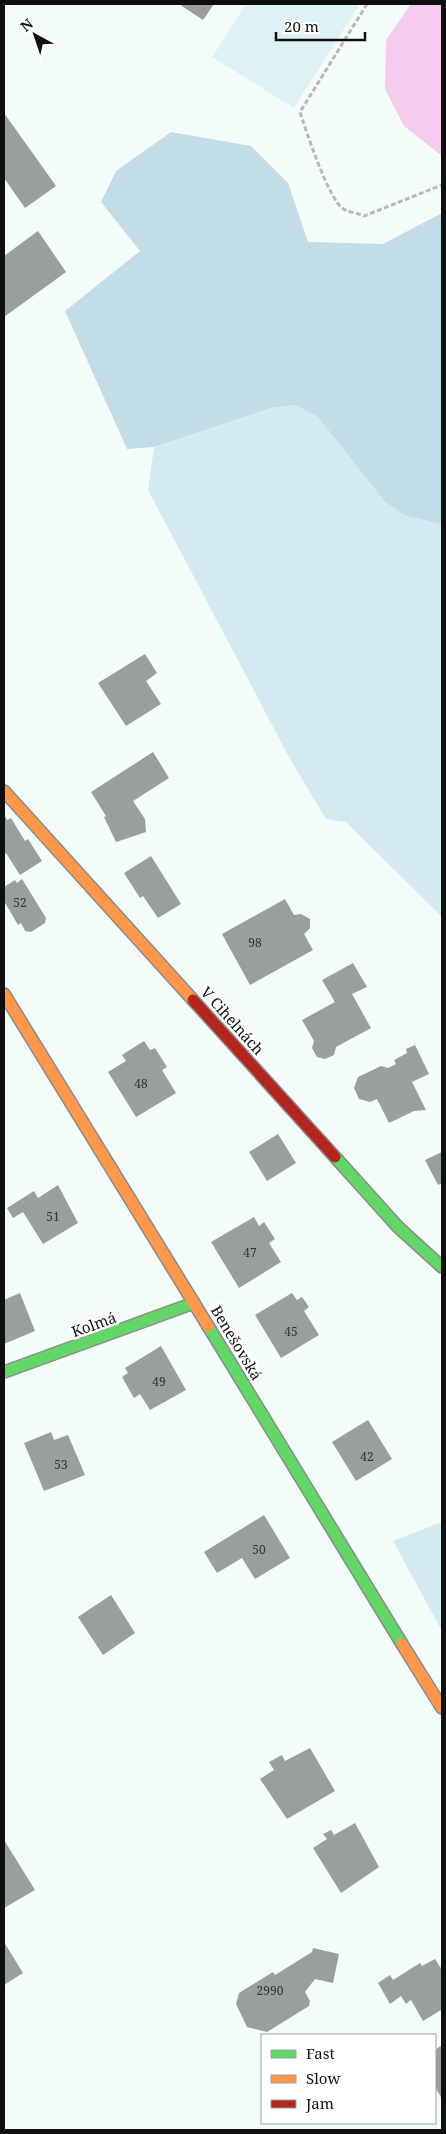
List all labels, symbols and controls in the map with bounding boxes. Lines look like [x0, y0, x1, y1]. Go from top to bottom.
north arrow [10, 10, 60, 60]
scale bar [276, 10, 365, 42]
text: N [16, 14, 37, 35]
text: 20 m [284, 16, 319, 36]
house number: 52 [13, 894, 27, 911]
house number: 98 [248, 934, 262, 951]
street label: V Cihelnách [197, 982, 269, 1059]
house number: 48 [134, 1075, 148, 1092]
house number: 51 [46, 1208, 60, 1225]
house number: 47 [243, 1244, 257, 1261]
street label: Benešovská [207, 1301, 267, 1383]
street label: Kolmá [69, 1307, 119, 1341]
house number: 45 [284, 1323, 298, 1340]
house number: 49 [152, 1373, 166, 1390]
house number: 42 [360, 1448, 374, 1465]
house number: 53 [54, 1456, 68, 1473]
house number: 50 [252, 1541, 266, 1558]
house number: 2990 [257, 1982, 284, 1999]
legend [261, 2034, 436, 2124]
text: Fast [306, 2043, 335, 2063]
text: Slow [306, 2068, 340, 2088]
text: Jam [305, 2093, 334, 2113]

